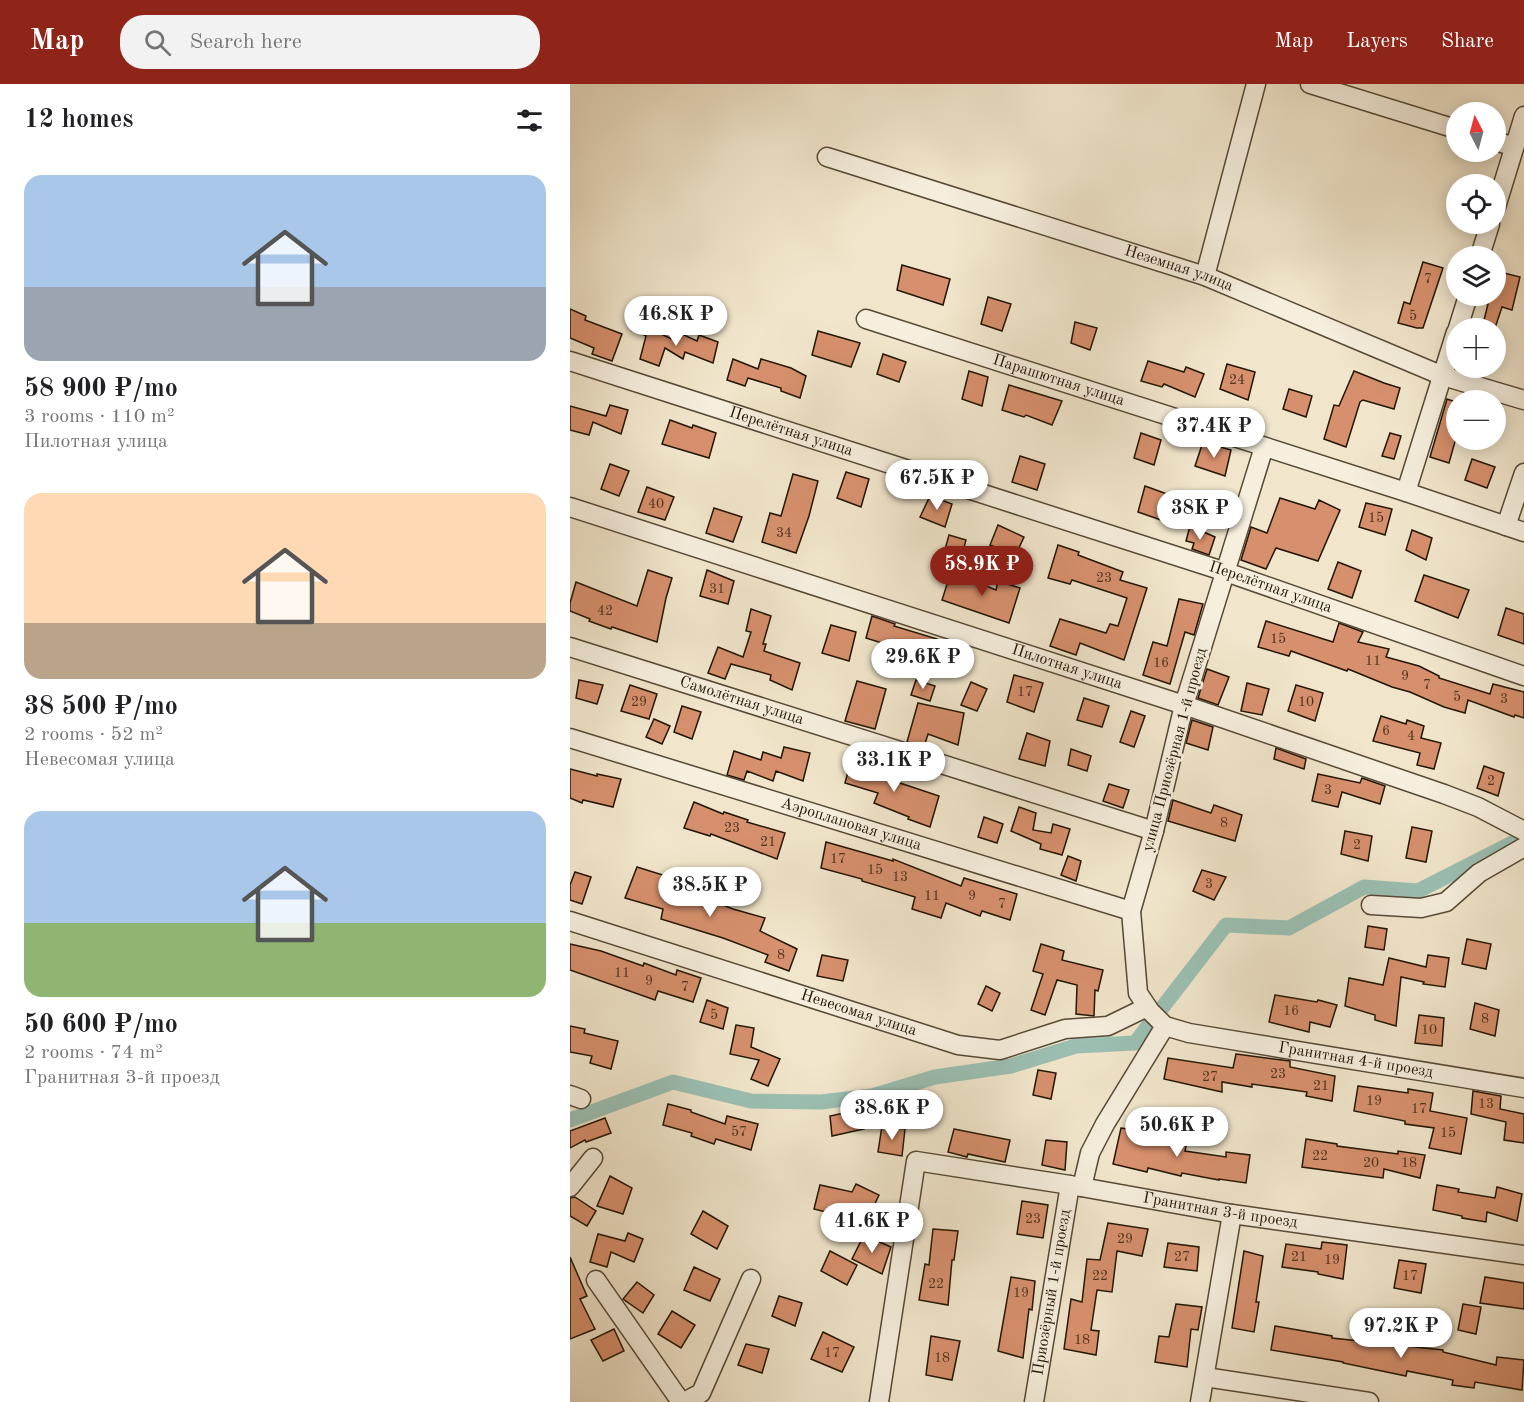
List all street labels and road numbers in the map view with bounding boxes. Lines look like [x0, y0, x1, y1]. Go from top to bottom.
street label: Неземная улица [1122, 243, 1236, 295]
street label: Парашютная улица [990, 352, 1126, 409]
street label: Перелётная улица [727, 405, 855, 459]
street label: Перелётная улица [1207, 559, 1334, 616]
street label: Пилотная улица [1010, 642, 1124, 693]
street label: улица Приозёрная 1-й проезд [1140, 646, 1210, 854]
street label: Самолётная улица [678, 674, 806, 728]
street label: Аэроплановая улица [779, 795, 923, 854]
street label: Невесомая улица [799, 987, 919, 1039]
street label: Гранитная 4-й проезд [1277, 1040, 1434, 1081]
street label: Гранитная 3-й проезд [1141, 1190, 1299, 1231]
street label: Приозёрный 1-й проезд [1031, 1208, 1074, 1377]

